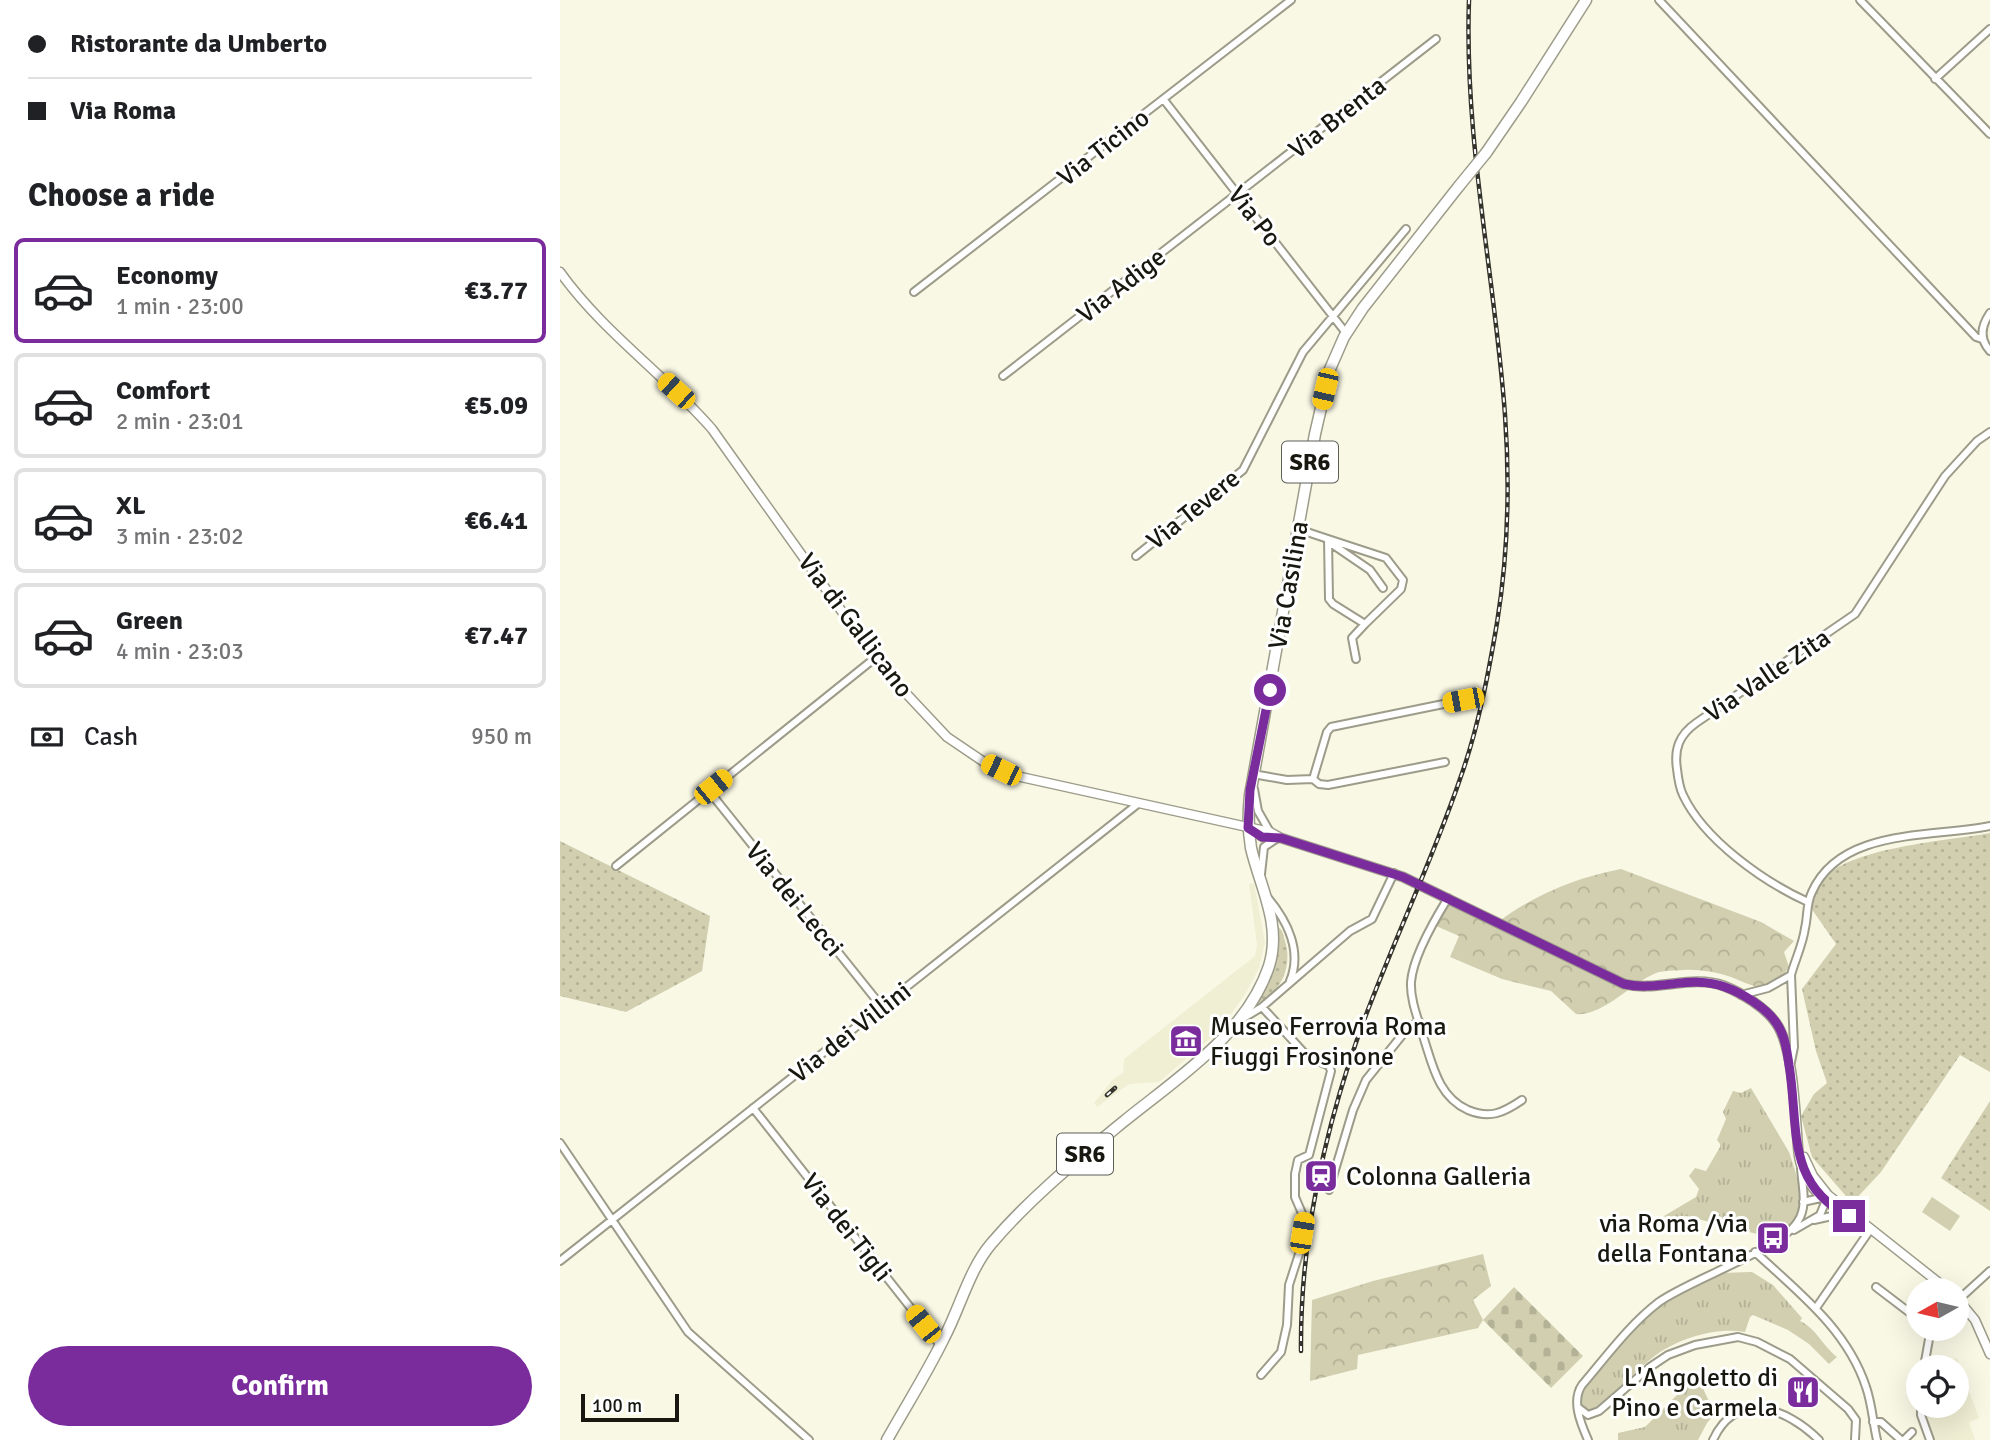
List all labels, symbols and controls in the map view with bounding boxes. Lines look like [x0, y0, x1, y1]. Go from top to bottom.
text: Ristorante da Umberto [70, 28, 327, 60]
street label: Via Brenta [1283, 70, 1393, 166]
text: Via Roma [70, 95, 176, 127]
street label: Via Ticino [1051, 102, 1156, 194]
text: Choose a ride [28, 176, 215, 215]
street label: Via Po [1221, 180, 1288, 253]
street label: Via Adige [1071, 241, 1172, 330]
icon: car [32, 259, 95, 322]
text: Economy [116, 260, 218, 292]
text: €3.77 [464, 275, 528, 307]
text: 1 min · 23:00 [116, 292, 244, 321]
car [1311, 366, 1340, 412]
car [654, 369, 699, 413]
icon: car [32, 374, 95, 437]
text: Comfort [116, 375, 210, 407]
text: €5.09 [464, 390, 528, 422]
text: 2 min · 23:01 [116, 407, 244, 436]
road number: SR6 [1282, 442, 1338, 482]
street label: Via Tevere [1141, 462, 1247, 557]
icon: car [32, 489, 95, 552]
text: XL [116, 490, 146, 522]
text: €6.41 [464, 505, 528, 537]
street label: Via Casilina [1262, 518, 1316, 652]
text: 3 min · 23:02 [116, 522, 244, 551]
street label: Via di Gallicano [791, 547, 920, 704]
icon: car [32, 604, 95, 667]
text: Green [116, 605, 183, 637]
text: €7.47 [464, 620, 528, 652]
street label: Via Valle Zita [1698, 622, 1837, 730]
text: 4 min · 23:03 [116, 637, 244, 666]
route start [1254, 674, 1286, 706]
car [1441, 686, 1486, 714]
icon: cash [28, 718, 66, 756]
text: Cash [84, 721, 138, 753]
text: 950 m [471, 722, 532, 751]
car [978, 751, 1025, 789]
car [691, 766, 736, 808]
street label: Via dei Lecci [738, 836, 850, 963]
street label: Via dei Villini [783, 975, 918, 1090]
place label: Museo Ferrovia Roma Fiuggi Frosinone [1210, 1011, 1447, 1073]
museum icon: Museo Ferrovia Roma Fiuggi Frosinone [1167, 1022, 1205, 1060]
road number: SR6 [1057, 1134, 1113, 1174]
station icon: Colonna Galleria [1302, 1157, 1340, 1195]
place label: Colonna Galleria [1346, 1161, 1531, 1193]
street label: Via dei Tigli [794, 1167, 898, 1288]
route end [1833, 1200, 1865, 1232]
place label: via Roma /via della Fontana [1597, 1208, 1748, 1270]
car [1289, 1211, 1316, 1255]
bus stop icon: via Roma /via della Fontana [1754, 1219, 1792, 1257]
north arrow [1906, 1278, 1969, 1340]
map controls [1906, 1278, 1969, 1418]
car [902, 1301, 945, 1347]
button: Confirm [28, 1346, 532, 1426]
button: locate [1906, 1355, 1969, 1418]
place label: L'Angoletto di Pino e Carmela [1611, 1362, 1778, 1424]
restaurant icon: L'Angoletto di Pino e Carmela [1784, 1373, 1822, 1411]
scale bar [581, 1391, 679, 1423]
text: 100 m [592, 1394, 642, 1418]

